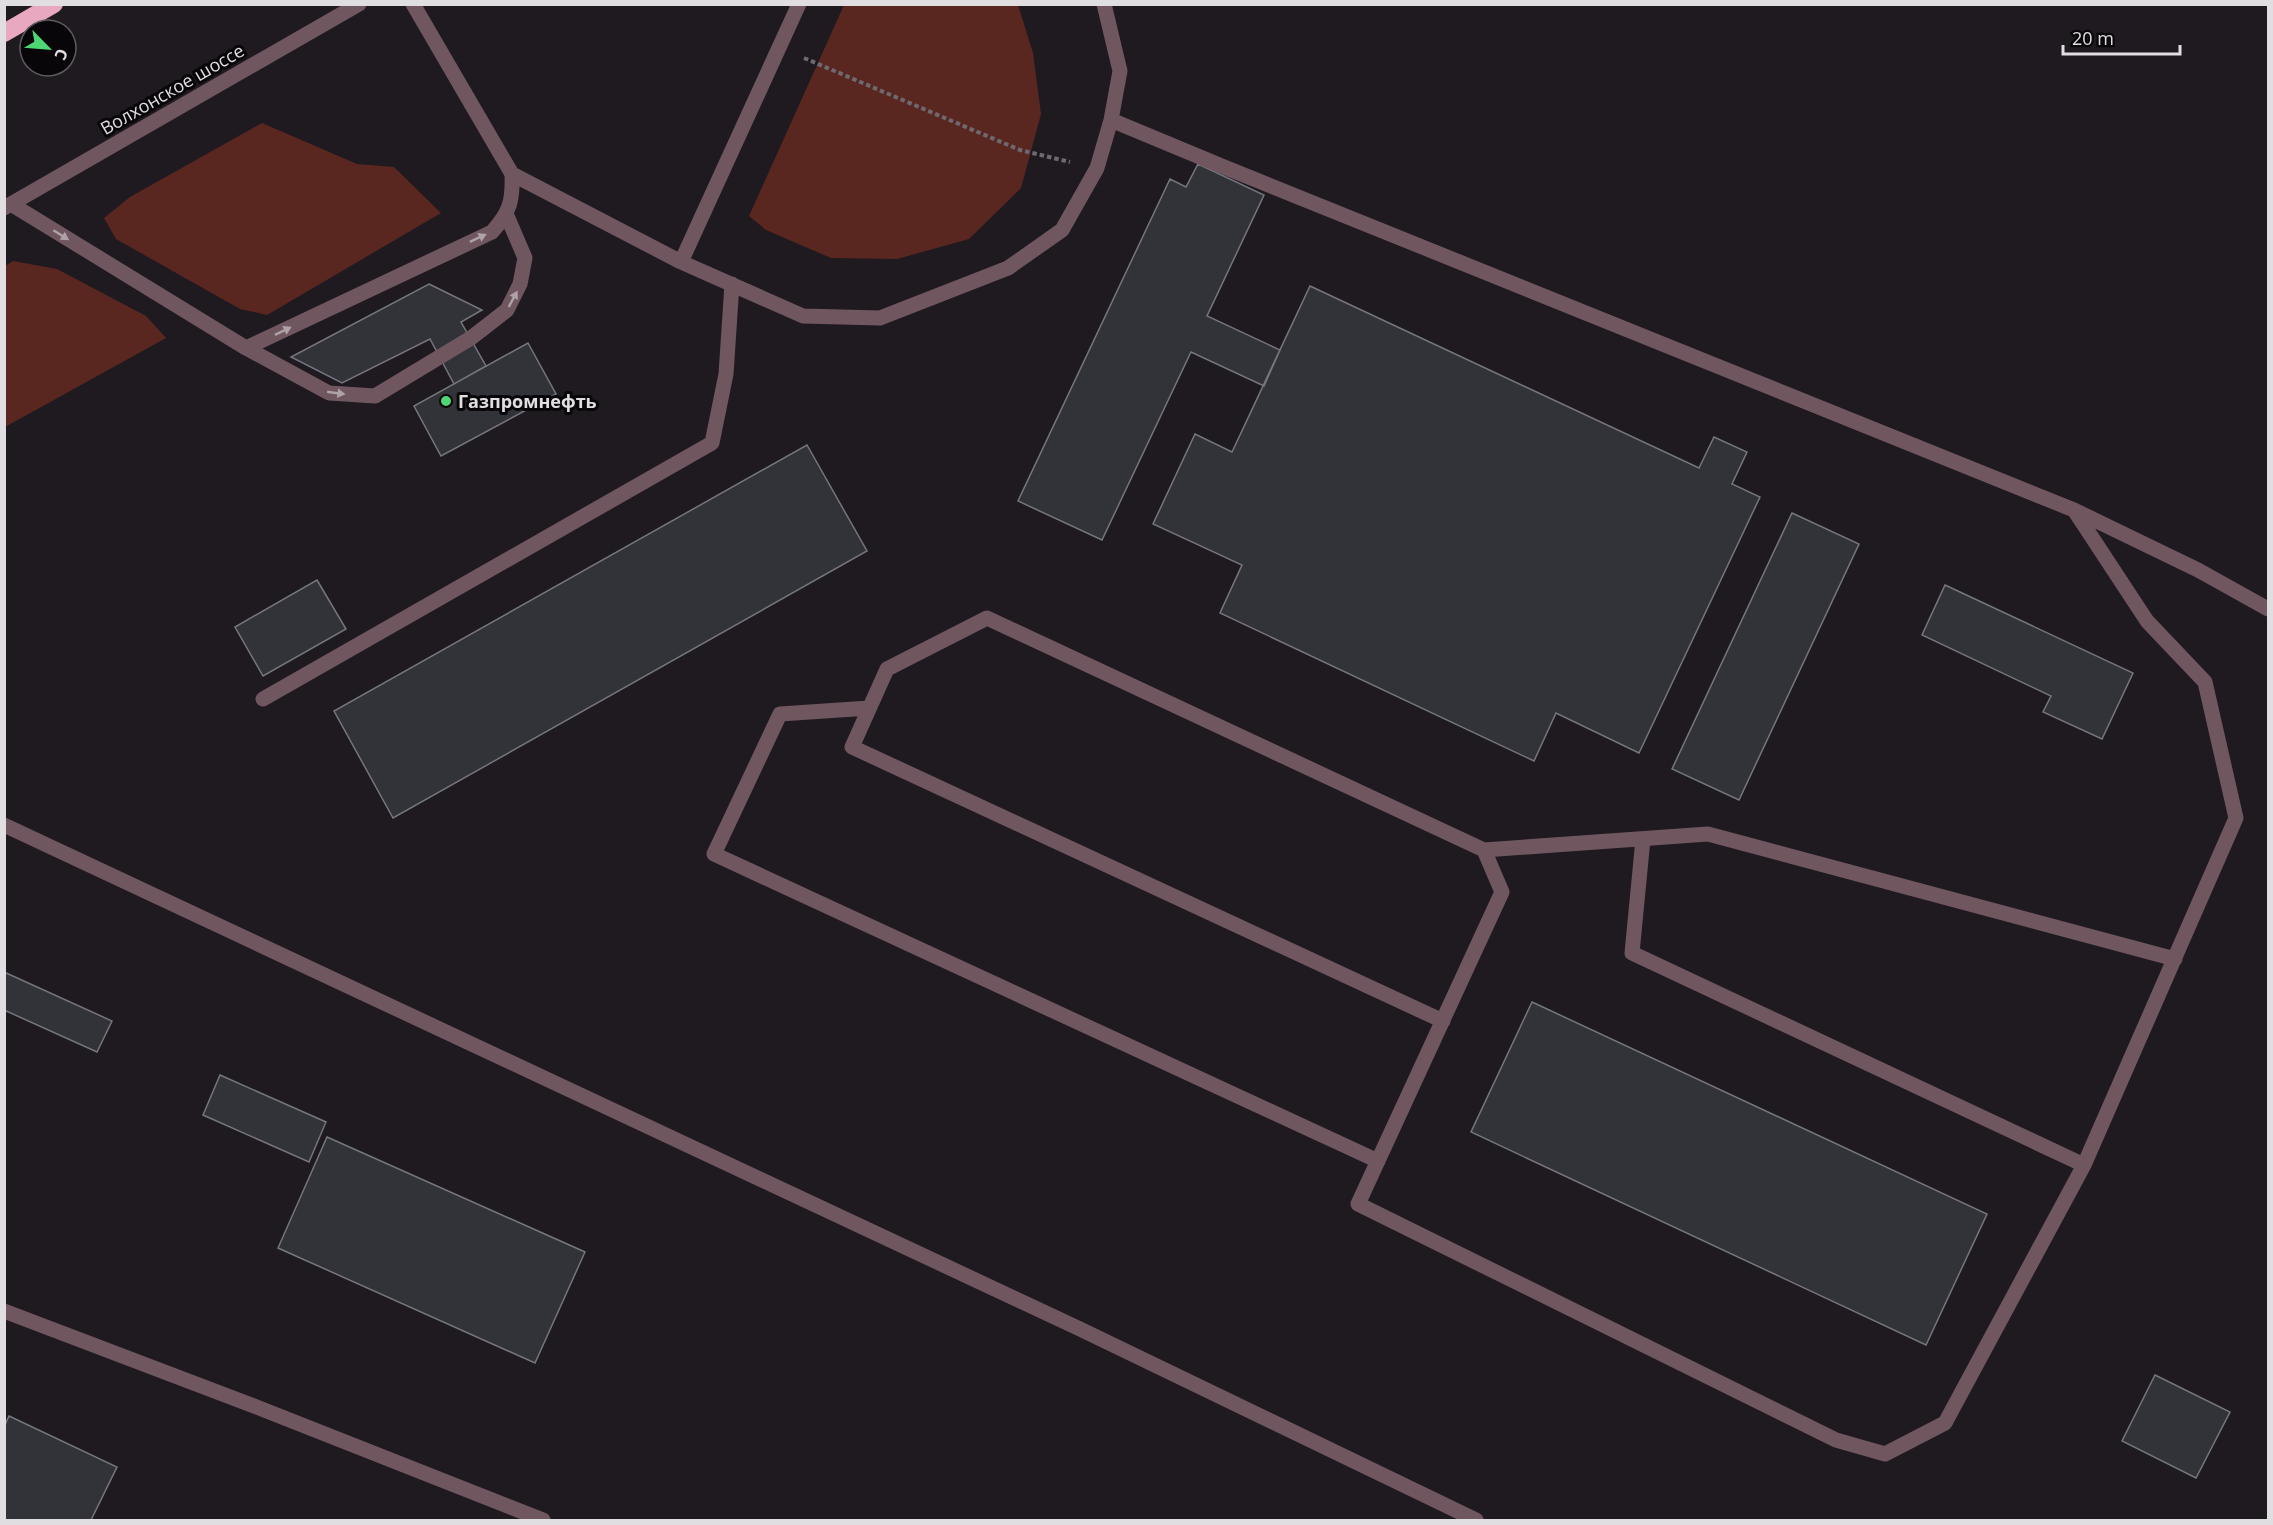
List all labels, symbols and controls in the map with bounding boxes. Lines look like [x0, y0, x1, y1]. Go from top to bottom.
north arrow [18, 18, 78, 78]
scale bar [2063, 18, 2180, 56]
text: 20 m [2072, 26, 2114, 50]
street label: Волхонское шоссе [96, 38, 248, 140]
text: С [49, 45, 74, 64]
one-way arrow [53, 229, 69, 240]
one-way arrow [469, 234, 486, 243]
one-way arrow [508, 290, 517, 307]
one-way arrow [274, 326, 292, 336]
one-way arrow [326, 388, 345, 397]
place label: Газпромнефть [458, 389, 597, 413]
marker: Газпромнефть [439, 394, 453, 408]

